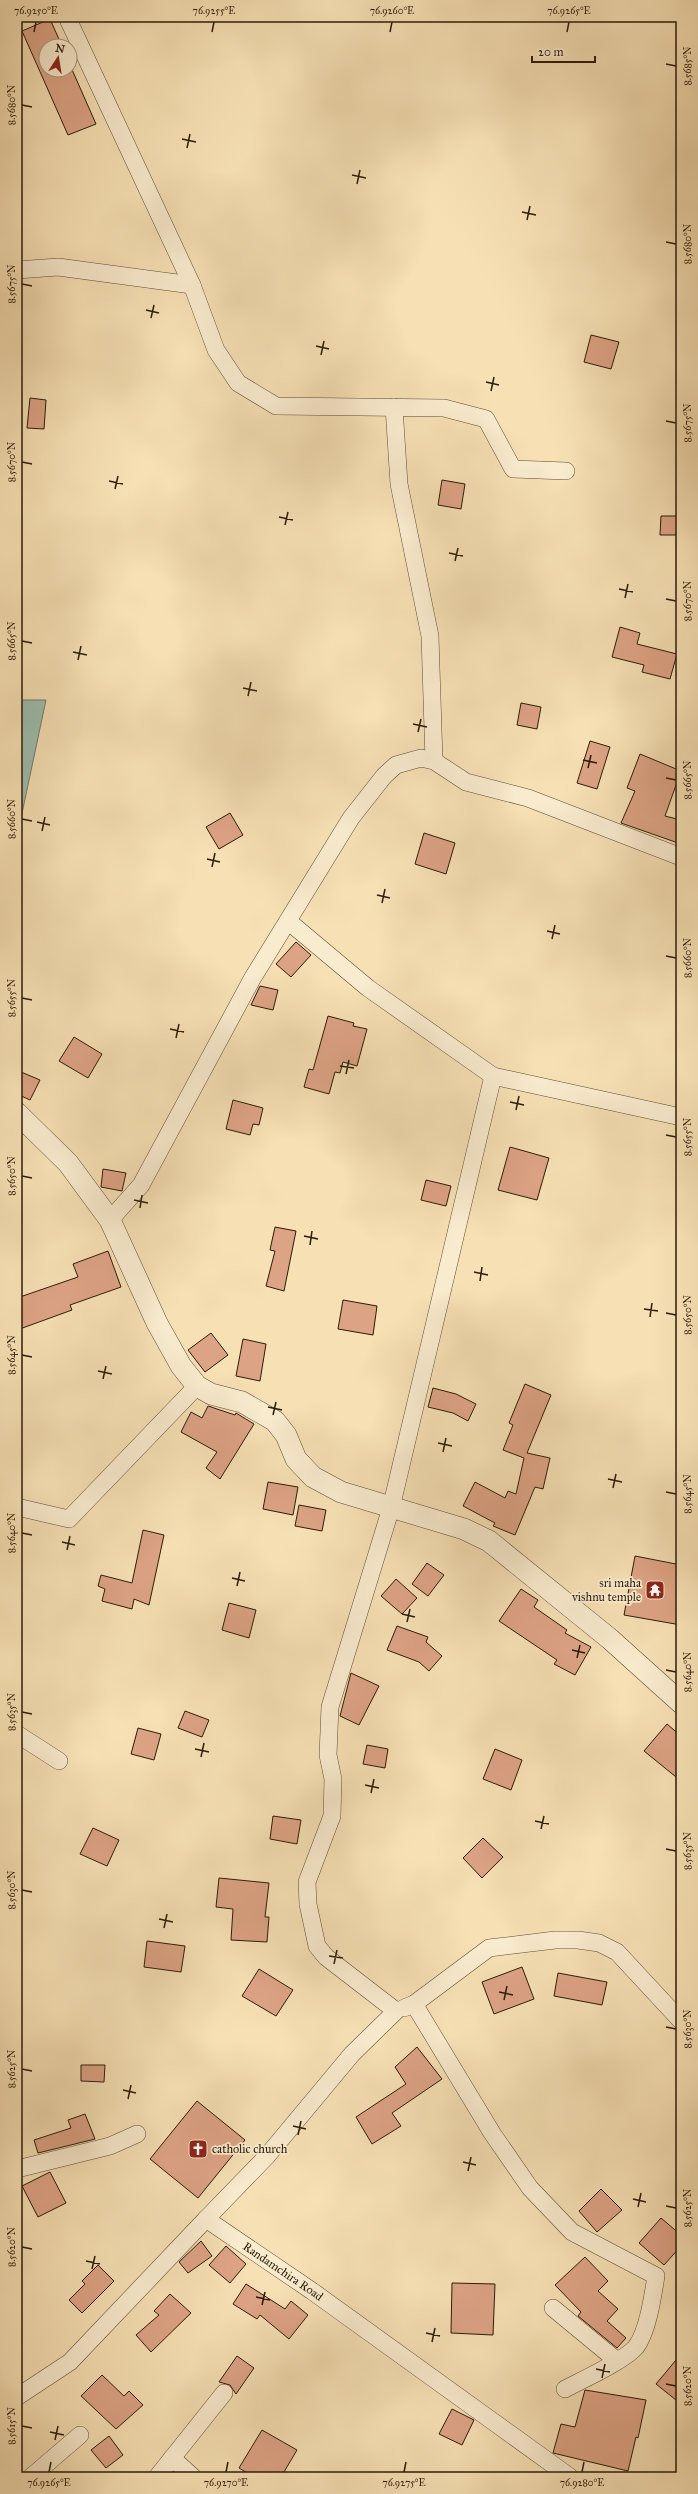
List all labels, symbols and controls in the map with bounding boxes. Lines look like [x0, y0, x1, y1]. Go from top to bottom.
text: 76.9250°E [14, 5, 58, 17]
text: 76.9255°E [193, 5, 235, 17]
text: 76.9260°E [370, 5, 414, 17]
text: 76.9265°E [547, 5, 591, 17]
north arrow [38, 38, 78, 78]
scale bar [532, 38, 595, 64]
text: N [54, 41, 67, 56]
text: 20 m [538, 45, 564, 59]
text: 8.5685°N [682, 46, 694, 86]
text: 8.5680°N [6, 84, 18, 125]
text: 8.5680°N [682, 223, 694, 264]
text: 8.5675°N [6, 264, 18, 304]
text: 8.5675°N [682, 403, 694, 443]
text: 8.5670°N [6, 441, 18, 482]
text: 8.5670°N [682, 580, 694, 621]
text: 8.5665°N [6, 621, 18, 660]
text: 8.5665°N [682, 760, 694, 799]
text: 8.5660°N [6, 798, 18, 839]
text: 8.5660°N [682, 937, 694, 978]
text: 8.5655°N [6, 978, 18, 1017]
text: 8.5655°N [682, 1117, 694, 1156]
text: 8.5650°N [6, 1156, 18, 1196]
text: 8.5650°N [682, 1295, 694, 1335]
text: 8.5645°N [6, 1335, 18, 1375]
text: 8.5645°N [682, 1474, 694, 1514]
text: 8.5640°N [6, 1512, 18, 1553]
place label: sri maha vishnu temple [571, 1576, 642, 1604]
temple icon: sri maha vishnu temple [644, 1579, 666, 1601]
text: 8.5640°N [682, 1651, 694, 1692]
text: 8.5635°N [6, 1693, 18, 1731]
text: 8.5635°N [682, 1832, 694, 1870]
text: 8.5630°N [6, 1870, 18, 1909]
text: 8.5630°N [682, 2009, 694, 2048]
text: 8.5625°N [6, 2049, 18, 2088]
church icon: catholic church [187, 2138, 209, 2160]
place label: catholic church [212, 2142, 288, 2156]
text: 8.5625°N [682, 2188, 694, 2227]
text: 8.5620°N [6, 2227, 18, 2267]
street label: Randamchira Road [240, 2239, 326, 2304]
text: 8.5620°N [682, 2366, 694, 2406]
text: 8.5615°N [6, 2407, 18, 2445]
text: 76.9265°E [27, 2477, 71, 2489]
text: 76.9270°E [204, 2477, 248, 2489]
text: 76.9275°E [382, 2477, 426, 2489]
text: 76.9280°E [560, 2477, 604, 2489]

